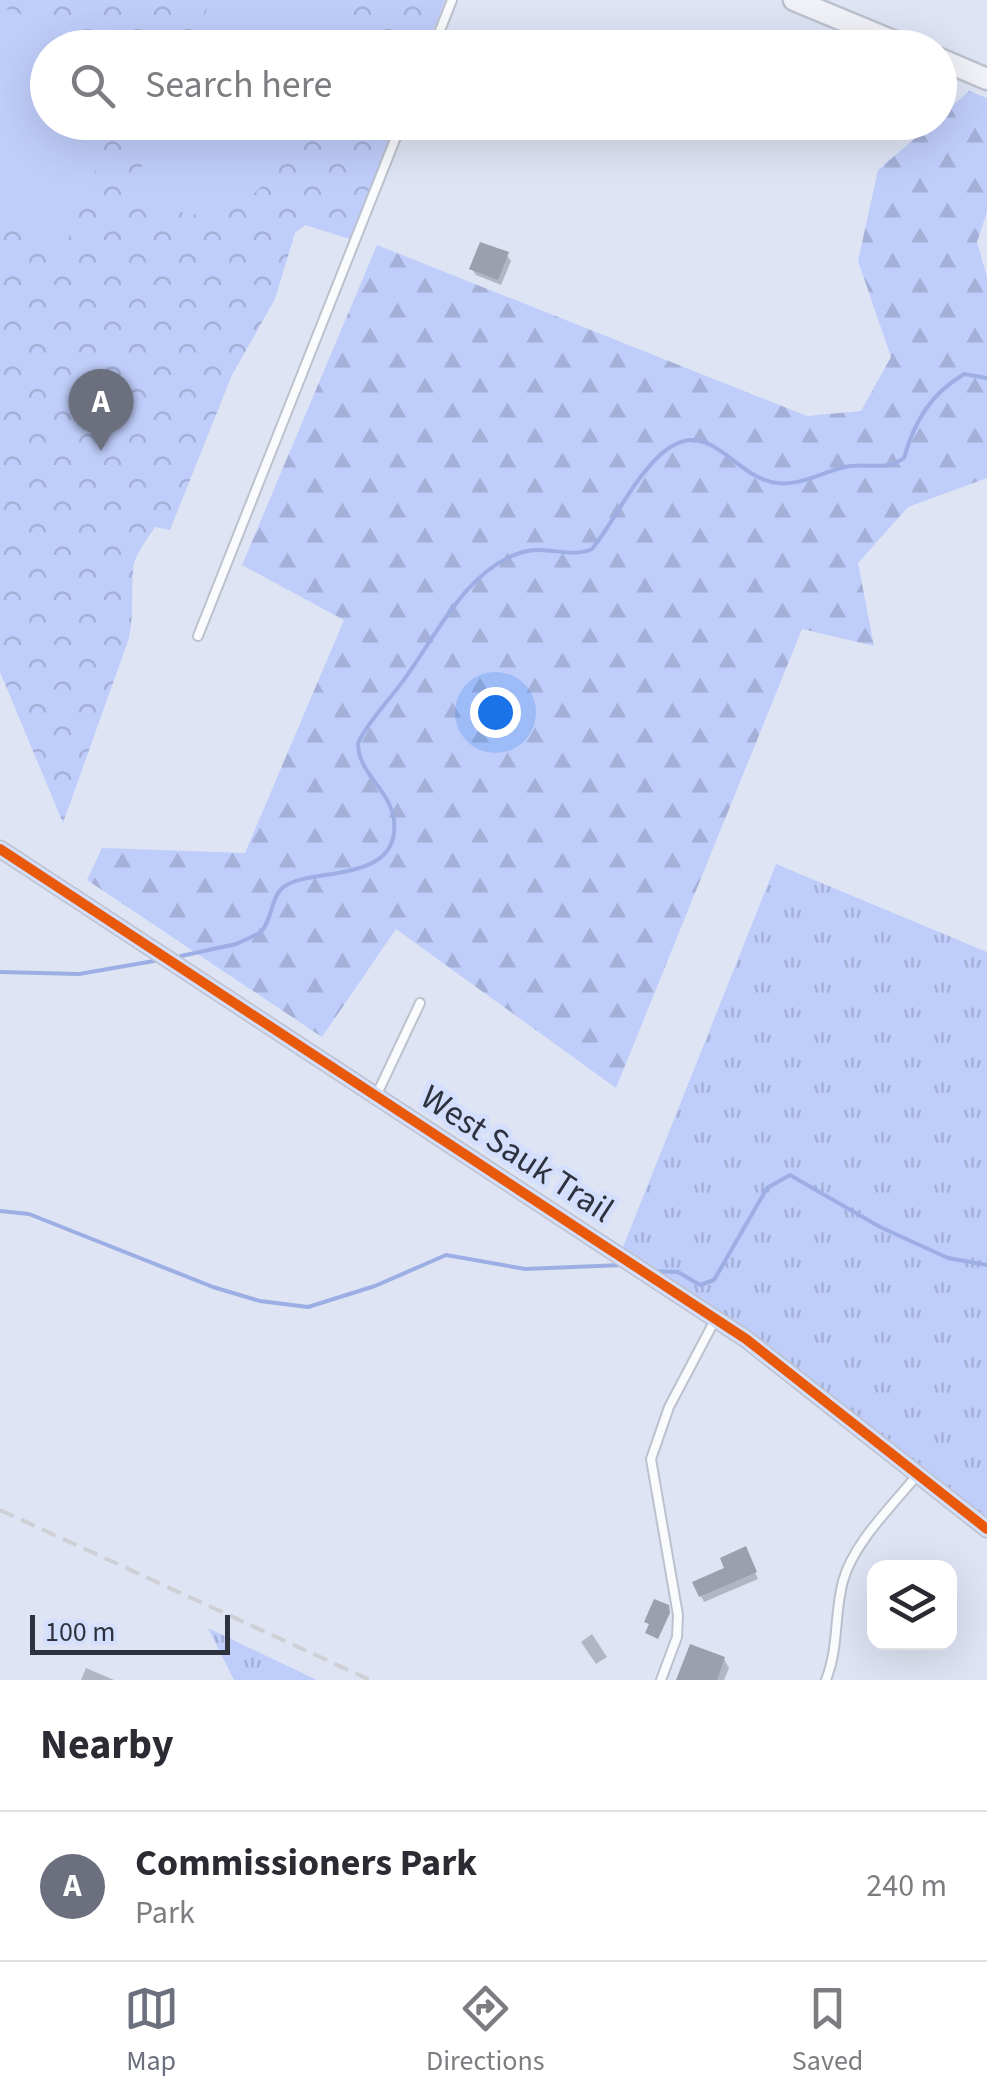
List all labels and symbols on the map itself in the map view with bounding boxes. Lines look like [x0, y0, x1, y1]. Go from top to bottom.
pin: A [68, 368, 134, 451]
your location [470, 687, 521, 738]
street label: West Sauk Trail [411, 1073, 623, 1235]
scale bar [30, 1610, 230, 1654]

